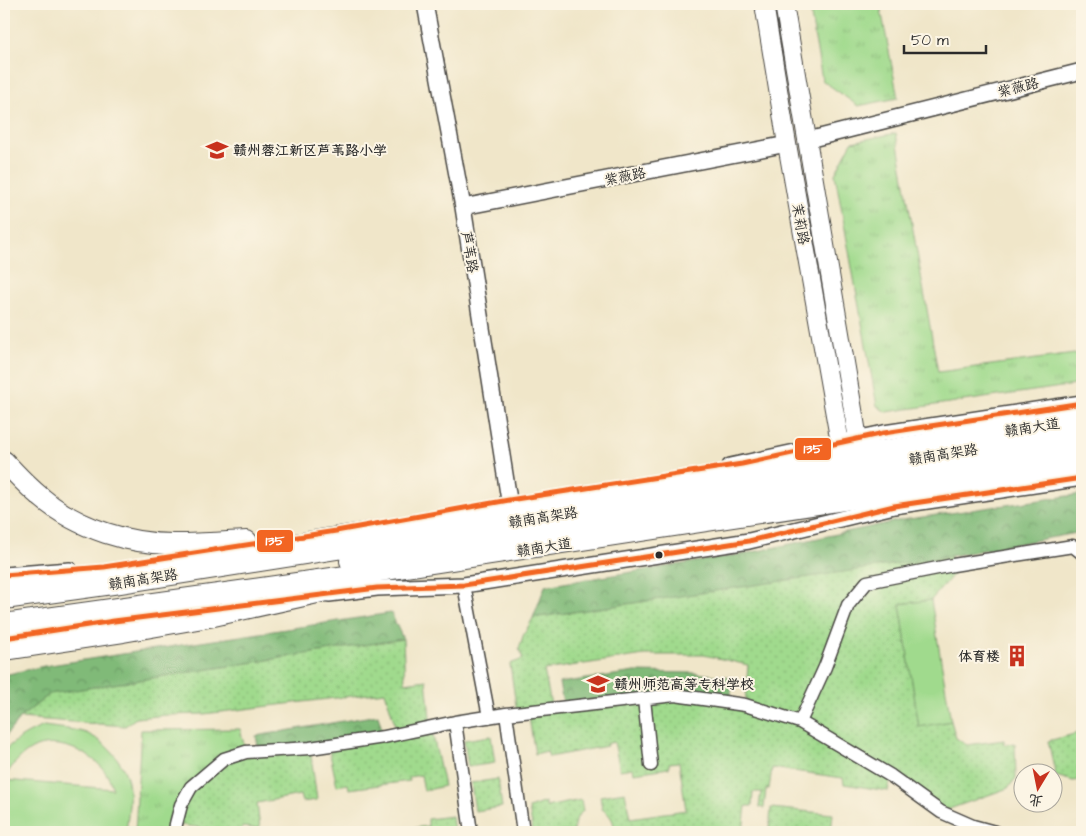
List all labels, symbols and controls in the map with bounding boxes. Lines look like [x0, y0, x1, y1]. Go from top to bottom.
scale bar [904, 22, 986, 54]
text: 50 m [911, 30, 949, 51]
street label: 紫薇路 [995, 73, 1041, 103]
school or university icon: 赣州蓉江新区芦苇路小学 [204, 137, 230, 163]
place label: 赣州蓉江新区芦苇路小学 [233, 141, 387, 161]
street label: 紫薇路 [603, 163, 648, 191]
street label: 茉莉路 [787, 202, 814, 247]
street label: 芦苇路 [456, 230, 482, 274]
street label: 赣南大道 [1003, 414, 1061, 442]
line badge: 135 [794, 437, 832, 461]
text: 135 [804, 439, 824, 459]
street label: 赣南高架路 [907, 440, 979, 470]
street label: 赣南高架路 [507, 503, 579, 533]
line badge: 135 [256, 529, 294, 553]
text: 135 [266, 531, 286, 551]
street label: 赣南大道 [515, 534, 573, 562]
unlabelled marker [654, 550, 664, 560]
street label: 赣南高架路 [107, 565, 179, 595]
building icon: 体育楼 [1004, 643, 1030, 669]
place label: 体育楼 [958, 647, 1000, 667]
school or university icon: 赣州师范高等专科学校 [585, 671, 611, 697]
place label: 赣州师范高等专科学校 [614, 675, 754, 695]
north arrow [1014, 764, 1064, 814]
text: 北 [1027, 789, 1045, 811]

